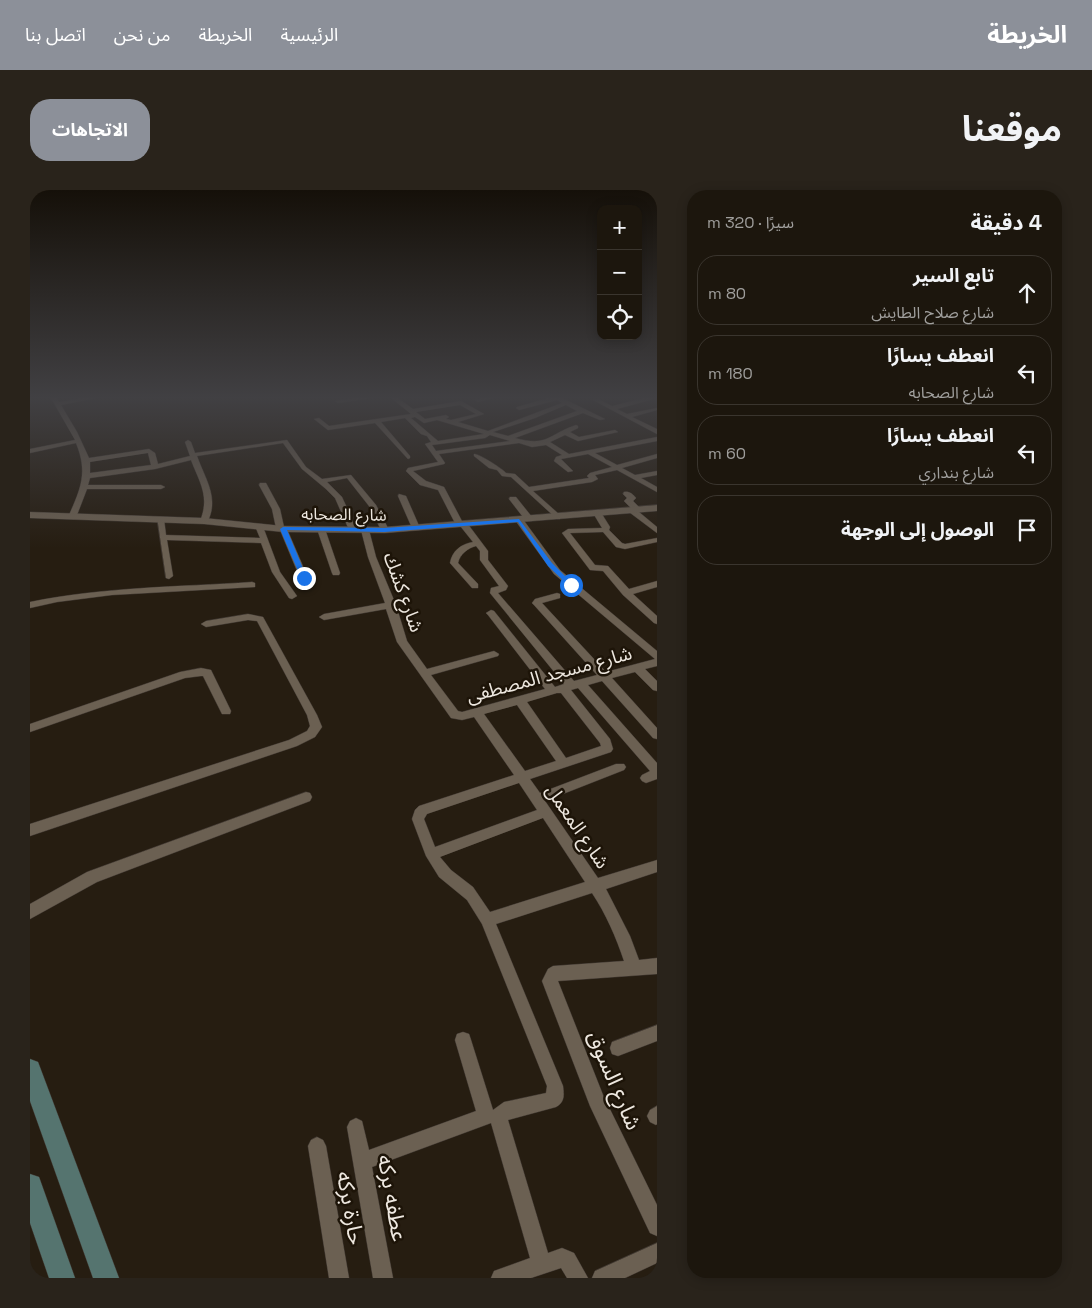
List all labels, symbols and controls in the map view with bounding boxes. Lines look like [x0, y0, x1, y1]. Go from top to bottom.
text: الخريطة [987, 19, 1067, 50]
text: اتصل بنا [25, 23, 86, 46]
text: من نحن [114, 23, 170, 46]
text: الخريطة [198, 23, 252, 46]
text: الرئيسية [280, 23, 338, 46]
button: الاتجاهات [30, 99, 150, 161]
text: موقعنا [962, 107, 1062, 151]
map controls [597, 205, 642, 340]
button: + [597, 205, 642, 250]
text: 4 دقيقة [970, 209, 1042, 236]
text: سيرًا · 320 m [707, 212, 794, 233]
button: − [597, 250, 642, 295]
text: تابع السير [913, 263, 994, 288]
icon: ahead [1013, 279, 1041, 307]
text: 80 m [708, 283, 746, 304]
button: locate [597, 295, 642, 340]
text: شارع صلاح الطايش [871, 302, 994, 323]
text: انعطف يسارًا [887, 343, 994, 368]
icon: left [1013, 359, 1041, 387]
text: 180 m [708, 363, 753, 384]
text: شارع الصحابه [909, 382, 994, 403]
text: انعطف يسارًا [887, 423, 994, 448]
icon: left [1013, 439, 1041, 467]
text: 60 m [708, 443, 746, 464]
text: شارع بنداري [919, 462, 994, 483]
street label: شارع الصحابه [301, 503, 387, 528]
icon: arrive [1013, 516, 1041, 544]
text: الوصول إلى الوجهة [841, 517, 994, 542]
street label: شارع كشك [377, 549, 430, 636]
route end [293, 567, 316, 590]
route start [560, 574, 583, 597]
street label: شارع مسجد المصطفى [464, 640, 635, 710]
street label: شارع المعمل [539, 779, 615, 874]
street label: شارع السوق [579, 1026, 649, 1135]
street label: عطفه بركه [372, 1153, 414, 1243]
street label: حارة بركه [331, 1169, 371, 1247]

